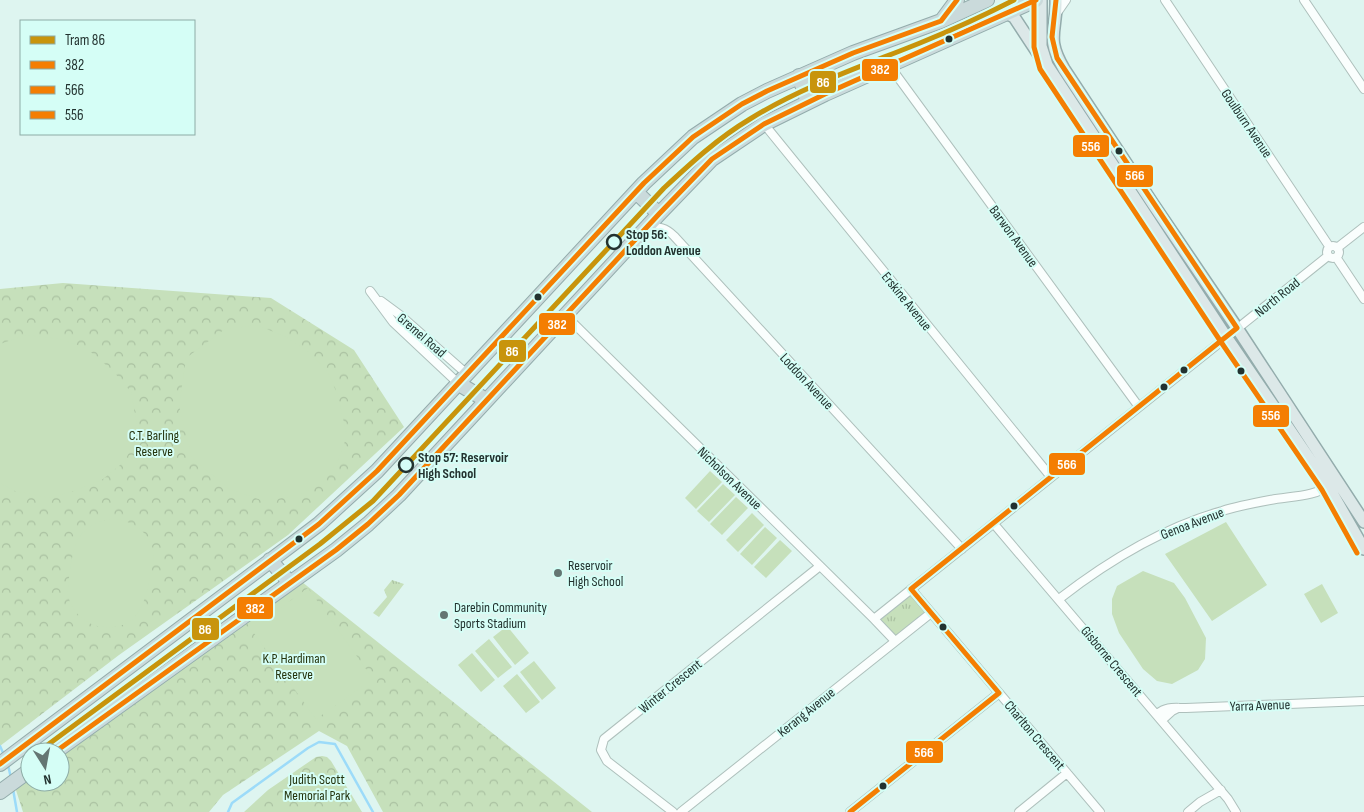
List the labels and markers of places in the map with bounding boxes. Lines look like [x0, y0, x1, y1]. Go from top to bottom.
unlabelled marker [944, 34, 954, 44]
unlabelled marker [1114, 146, 1124, 156]
place label: Stop 56: Loddon Avenue [626, 226, 701, 259]
marker: Stop 56: Loddon Avenue [606, 234, 622, 250]
unlabelled marker [533, 292, 543, 302]
unlabelled marker [1179, 365, 1189, 375]
unlabelled marker [1236, 366, 1246, 376]
unlabelled marker [1159, 382, 1169, 392]
place label: Stop 57: Reservoir High School [418, 449, 509, 482]
marker: Stop 57: Reservoir High School [398, 457, 414, 473]
unlabelled marker [1009, 501, 1019, 511]
unlabelled marker [294, 534, 304, 544]
place label: Reservoir High School [568, 557, 623, 590]
marker: Reservoir High School [552, 567, 564, 579]
place label: Darebin Community Sports Stadium [454, 599, 547, 632]
marker: Darebin Community Sports Stadium [438, 609, 450, 621]
unlabelled marker [938, 622, 948, 632]
unlabelled marker [878, 781, 888, 791]

